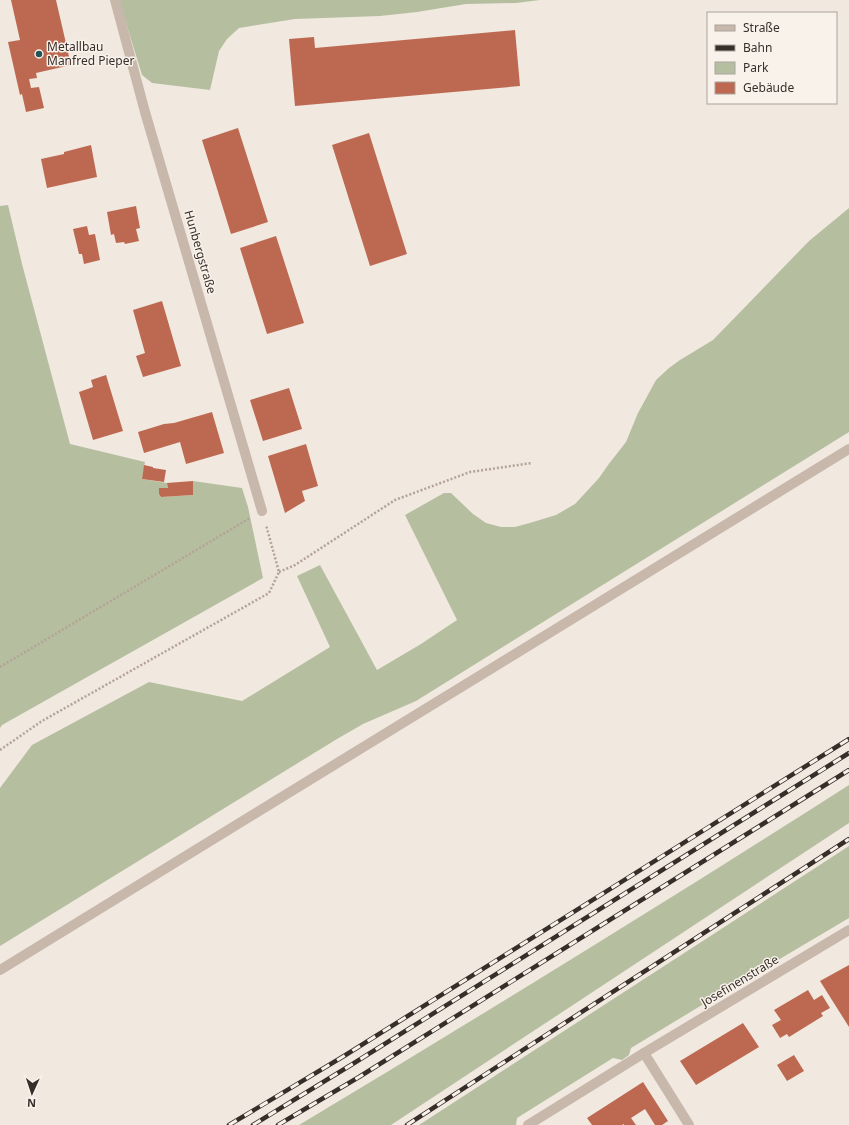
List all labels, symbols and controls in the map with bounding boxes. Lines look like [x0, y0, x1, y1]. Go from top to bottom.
legend [707, 12, 837, 104]
text: Straße [743, 19, 780, 36]
place label: Metallbau Manfred Pieper [47, 38, 134, 69]
text: Bahn [743, 39, 772, 56]
marker: Metallbau Manfred Pieper [34, 49, 44, 59]
text: Park [743, 59, 769, 76]
text: Gebäude [743, 79, 794, 96]
street label: Hunbergstraße [180, 208, 221, 296]
street label: Josefinenstraße [697, 951, 782, 1011]
north arrow [12, 1073, 52, 1113]
text: N [27, 1096, 36, 1111]

